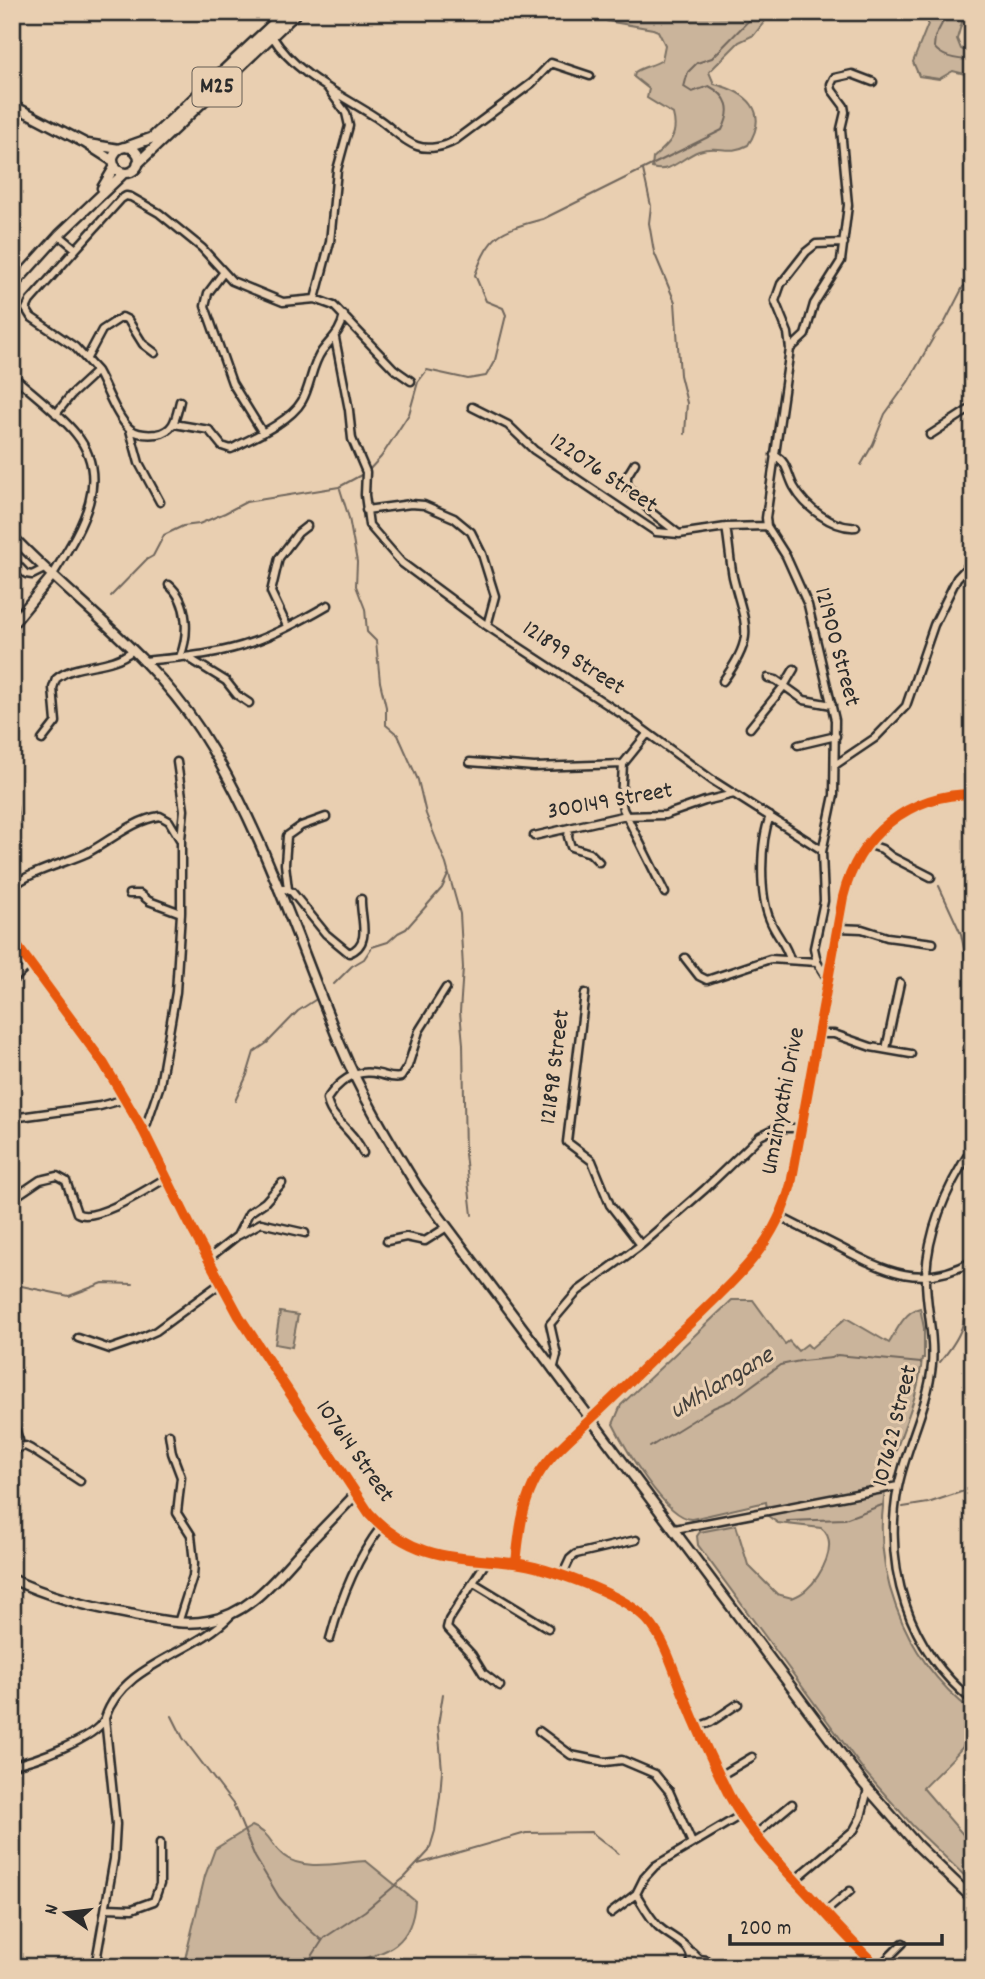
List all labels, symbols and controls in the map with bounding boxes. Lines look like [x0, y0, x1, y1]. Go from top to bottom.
road number: M25 [192, 68, 242, 106]
street label: 122076 Street [542, 425, 664, 523]
street label: 121900 Street [804, 584, 868, 710]
street label: 121899 Street [515, 613, 631, 705]
street label: 300149 Street [545, 774, 676, 830]
street label: 121898 Street [532, 1008, 580, 1126]
street label: Umzinyathi Drive [753, 1024, 815, 1178]
water label: uMhlangane [663, 1338, 782, 1430]
street label: 107622 Street [864, 1362, 928, 1490]
street label: 107614 Street [306, 1394, 402, 1510]
north arrow [32, 1878, 102, 1948]
text: N [39, 1902, 67, 1918]
scale bar [730, 1902, 941, 1946]
text: 200 m [740, 1915, 791, 1945]

